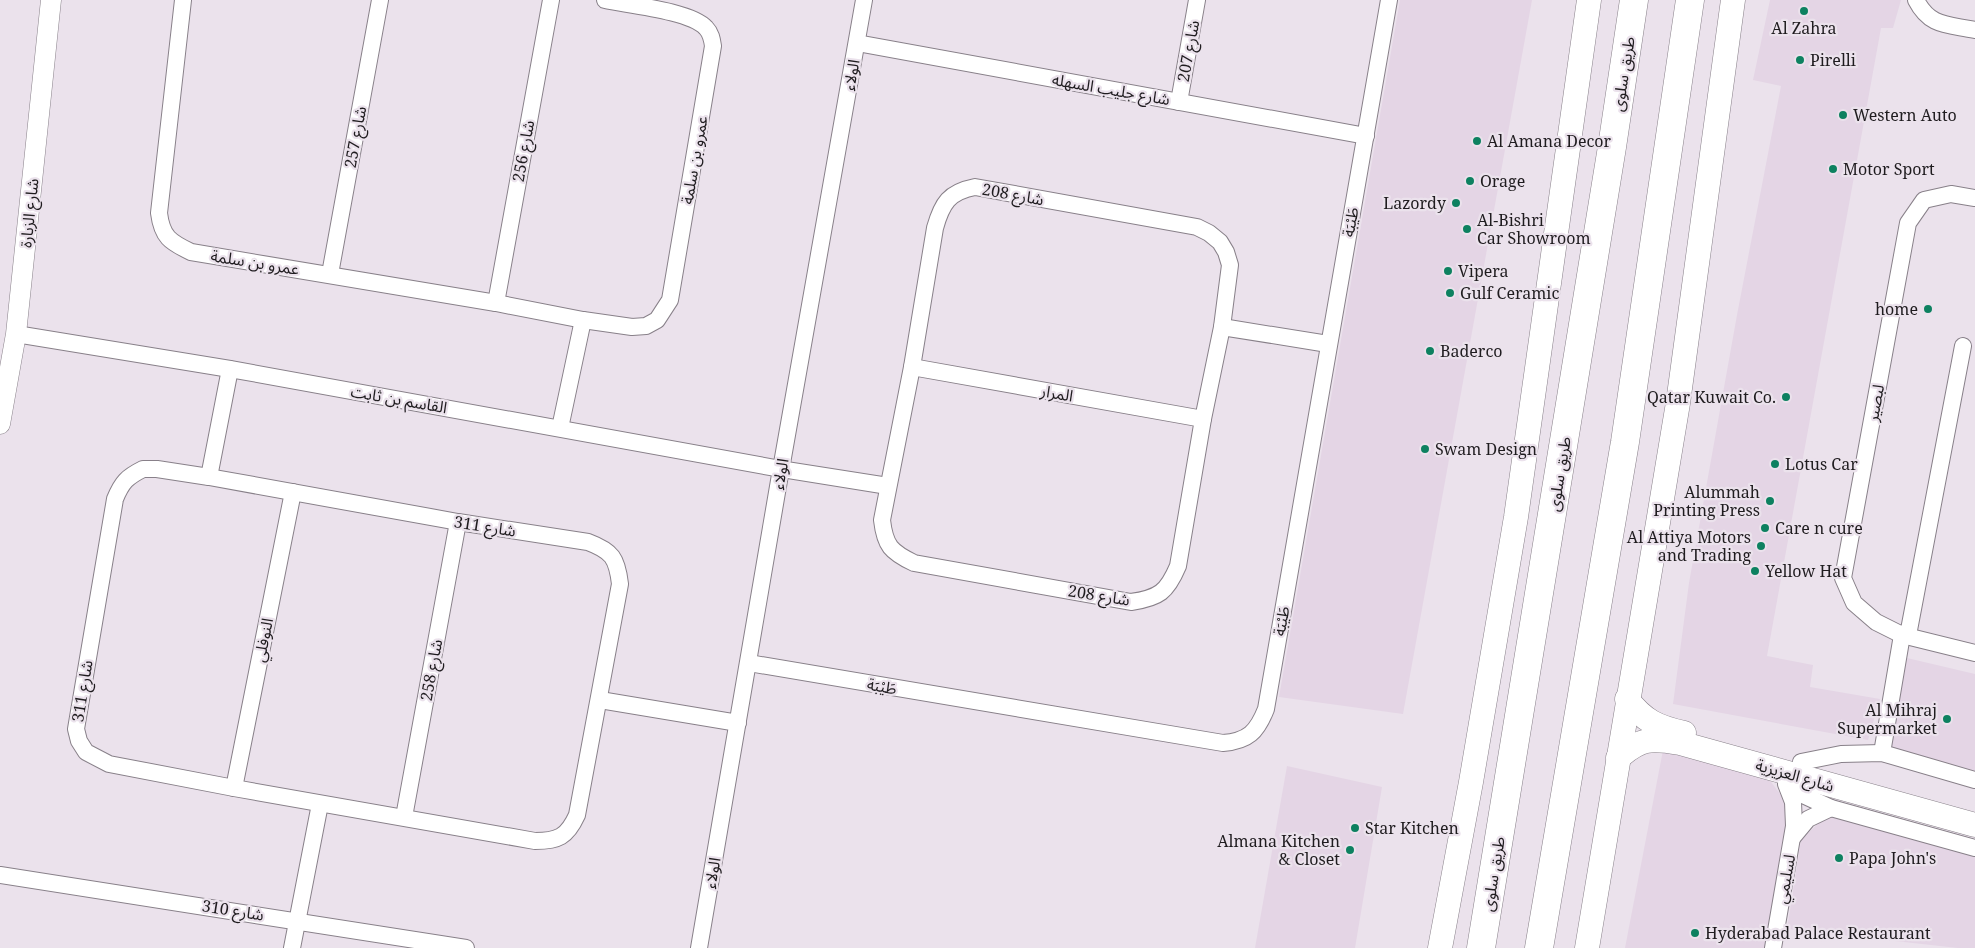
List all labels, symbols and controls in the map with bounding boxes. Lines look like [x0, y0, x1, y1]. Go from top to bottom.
marker: Al Zahra [1798, 5, 1810, 17]
place label: Al Zahra [1771, 17, 1837, 39]
street label: شارع 207 [1172, 18, 1206, 84]
street label: طريق سلوى [1606, 35, 1640, 113]
place label: Pirelli [1810, 49, 1856, 71]
marker: Pirelli [1794, 54, 1806, 66]
street label: الولاء [837, 58, 865, 92]
street label: شارع جليب السهله [1050, 68, 1172, 112]
street label: شارع 257 [339, 104, 373, 170]
place label: Western Auto [1853, 104, 1957, 126]
marker: Western Auto [1837, 109, 1849, 121]
street label: عمرو بن سلمة [675, 114, 713, 206]
street label: شارع 256 [507, 118, 541, 184]
place label: Al Amana Decor [1487, 130, 1612, 152]
marker: Al Amana Decor [1471, 135, 1483, 147]
place label: Motor Sport [1843, 158, 1935, 180]
marker: Motor Sport [1827, 163, 1839, 175]
place label: Orage [1480, 170, 1525, 192]
marker: Orage [1464, 175, 1476, 187]
street label: شارع الزبارة [14, 177, 46, 249]
street label: شارع 208 [980, 178, 1046, 212]
place label: Lazordy [1383, 192, 1447, 214]
marker: Lazordy [1450, 197, 1462, 209]
street label: طَيْبَة [1337, 205, 1363, 239]
place label: Al-Bishri Car Showroom [1477, 209, 1591, 249]
marker: Al-Bishri Car Showroom [1461, 223, 1473, 235]
street label: عمرو بن سلمة [209, 244, 301, 280]
place label: Vipera [1458, 260, 1509, 282]
marker: Vipera [1442, 265, 1454, 277]
place label: Gulf Ceramic [1460, 282, 1559, 304]
marker: Gulf Ceramic [1444, 287, 1456, 299]
place label: home [1875, 298, 1918, 320]
marker: home [1922, 303, 1934, 315]
place label: Baderco [1440, 340, 1503, 362]
marker: Baderco [1424, 345, 1436, 357]
street label: المرار [1038, 379, 1075, 407]
street label: القاسم بن ثابت [349, 380, 449, 420]
street label: لبصير [1861, 383, 1889, 424]
place label: Qatar Kuwait Co. [1647, 386, 1776, 408]
marker: Qatar Kuwait Co. [1780, 391, 1792, 403]
street label: طريق سلوى [1542, 435, 1576, 513]
place label: Swam Design [1435, 438, 1537, 460]
marker: Swam Design [1419, 443, 1431, 455]
place label: Lotus Car [1785, 453, 1858, 475]
street label: الولاء [766, 457, 794, 491]
marker: Lotus Car [1769, 458, 1781, 470]
place label: Alummah Printing Press [1653, 481, 1760, 521]
marker: Alummah Printing Press [1764, 495, 1776, 507]
street label: شارع 311 [452, 510, 517, 544]
place label: Care n cure [1775, 517, 1863, 539]
marker: Care n cure [1759, 522, 1771, 534]
place label: Al Attiya Motors and Trading [1627, 526, 1751, 566]
marker: Al Attiya Motors and Trading [1755, 540, 1767, 552]
place label: Yellow Hat [1764, 560, 1847, 582]
marker: Yellow Hat [1749, 565, 1761, 577]
street label: شارع 208 [1066, 579, 1131, 613]
street label: طَيْبَة [1268, 604, 1294, 638]
street label: النوفلي [248, 616, 280, 664]
street label: شارع 258 [415, 637, 449, 703]
street label: شارع 311 [66, 659, 100, 724]
street label: طَيْبَة [865, 673, 899, 699]
place label: Al Mihraj Supermarket [1837, 699, 1937, 739]
marker: Al Mihraj Supermarket [1941, 713, 1953, 725]
street label: شارع العزيزية [1753, 753, 1837, 799]
place label: Star Kitchen [1365, 817, 1459, 839]
marker: Star Kitchen [1349, 822, 1361, 834]
place label: Almana Kitchen & Closet [1217, 830, 1340, 870]
street label: طريق سلوى [1476, 835, 1510, 913]
marker: Almana Kitchen & Closet [1344, 844, 1356, 856]
place label: Papa John's [1849, 847, 1936, 869]
marker: Papa John's [1833, 852, 1845, 864]
street label: لسليمي [1770, 853, 1802, 906]
street label: الولاء [698, 856, 726, 890]
street label: شارع 310 [200, 894, 265, 928]
place label: Hyderabad Palace Restaurant [1705, 922, 1931, 944]
marker: Hyderabad Palace Restaurant [1689, 927, 1701, 939]

